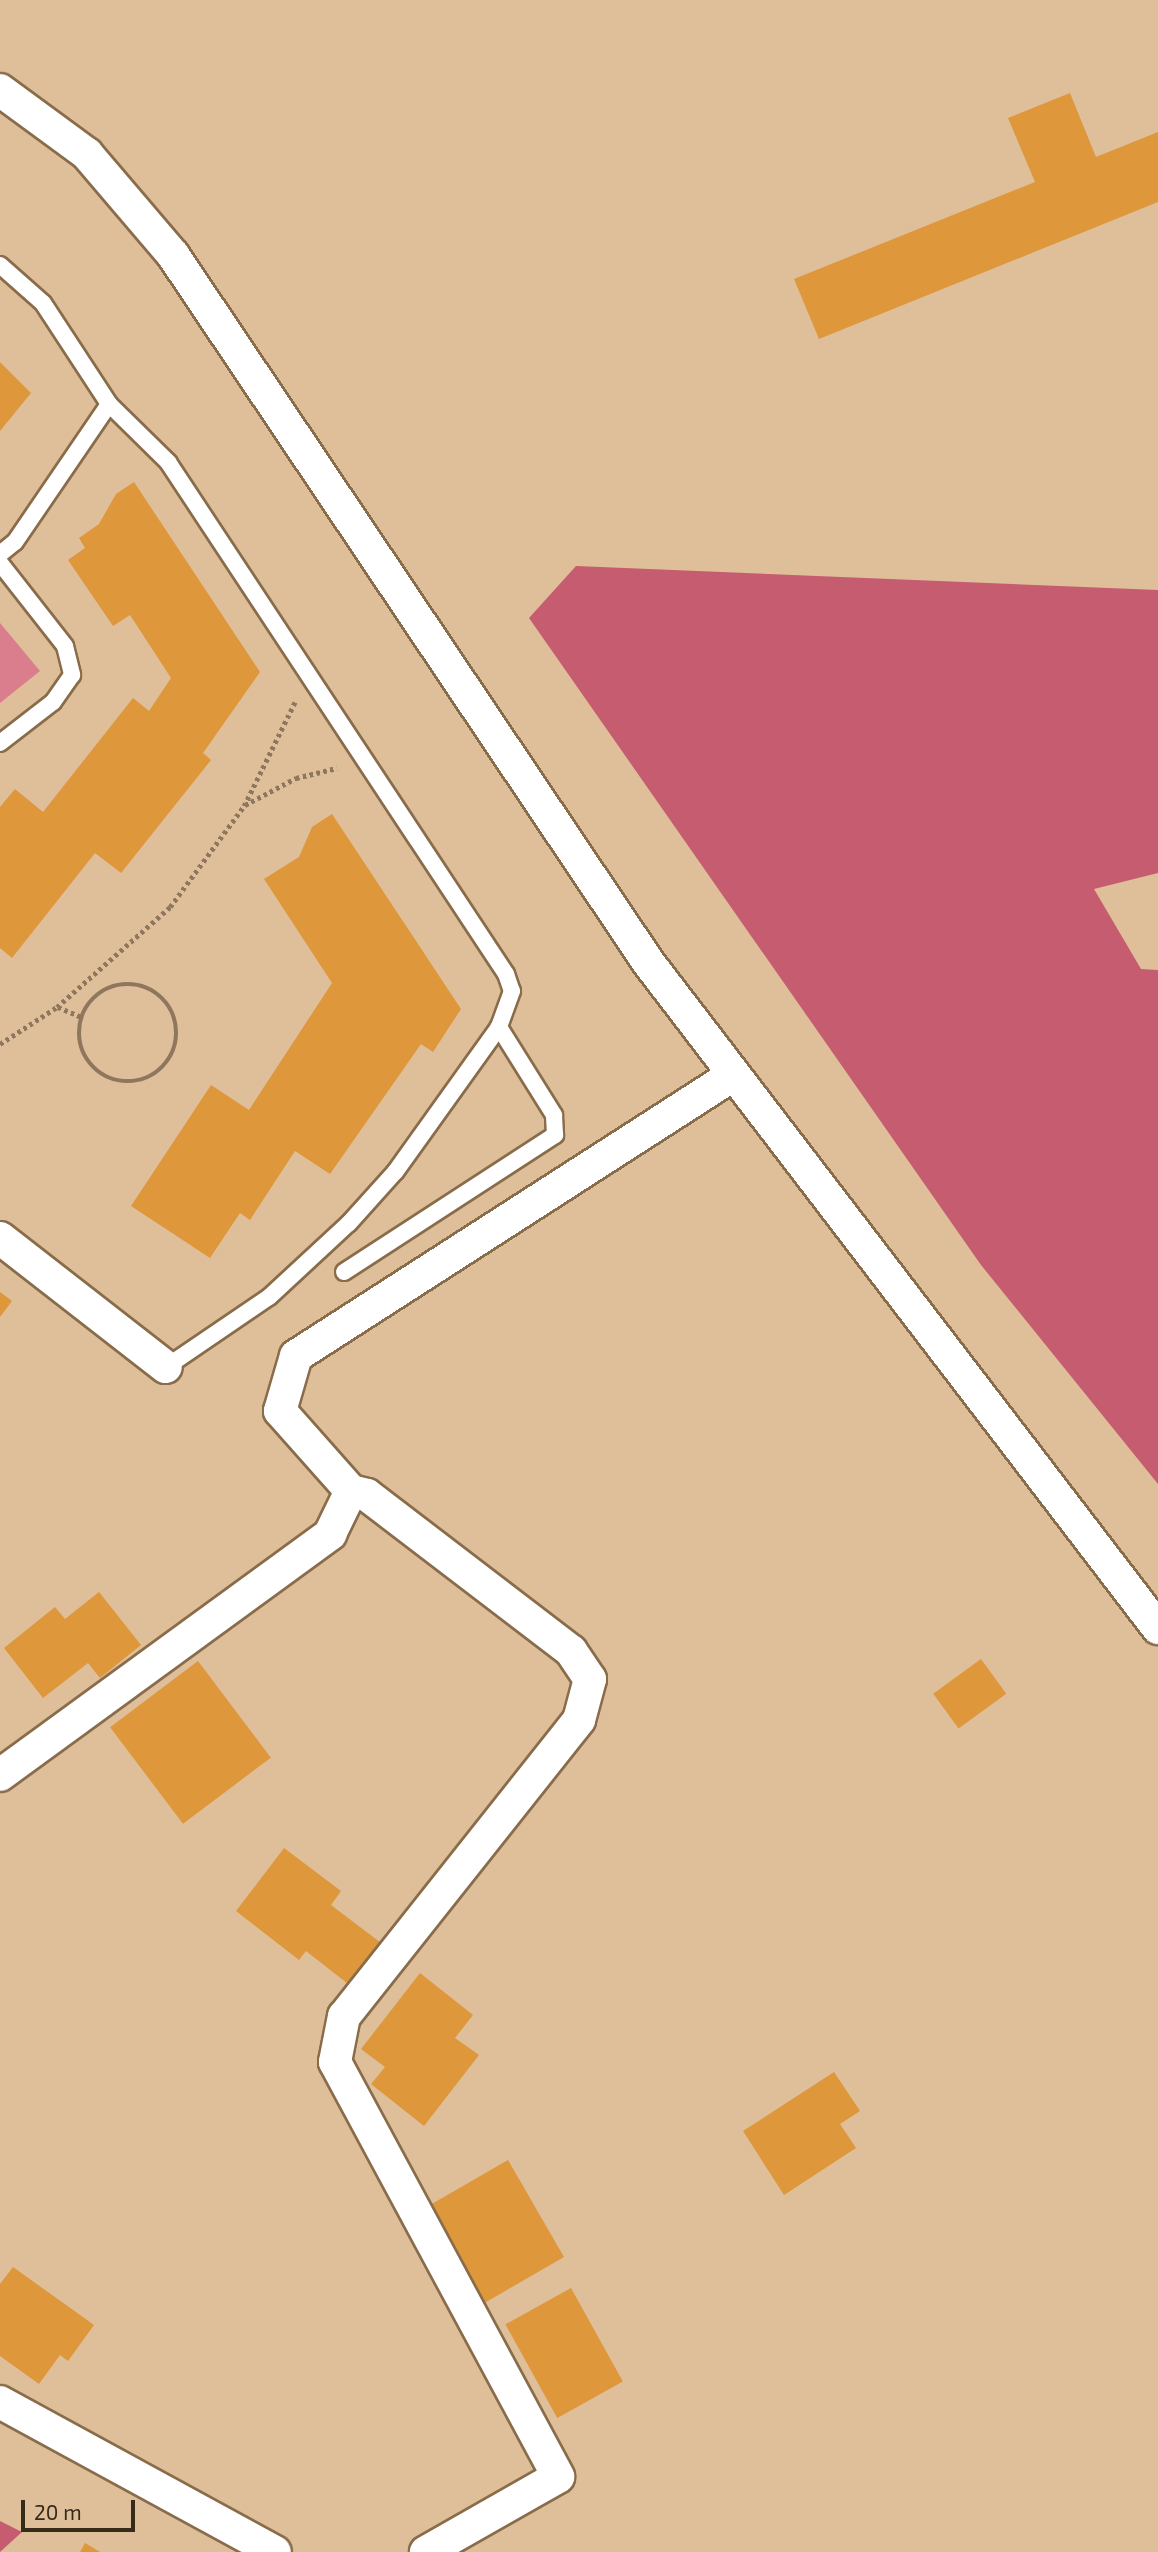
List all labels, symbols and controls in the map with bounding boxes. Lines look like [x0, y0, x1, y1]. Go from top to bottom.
scale bar [24, 2486, 138, 2530]
text: 20 m [34, 2499, 82, 2524]

